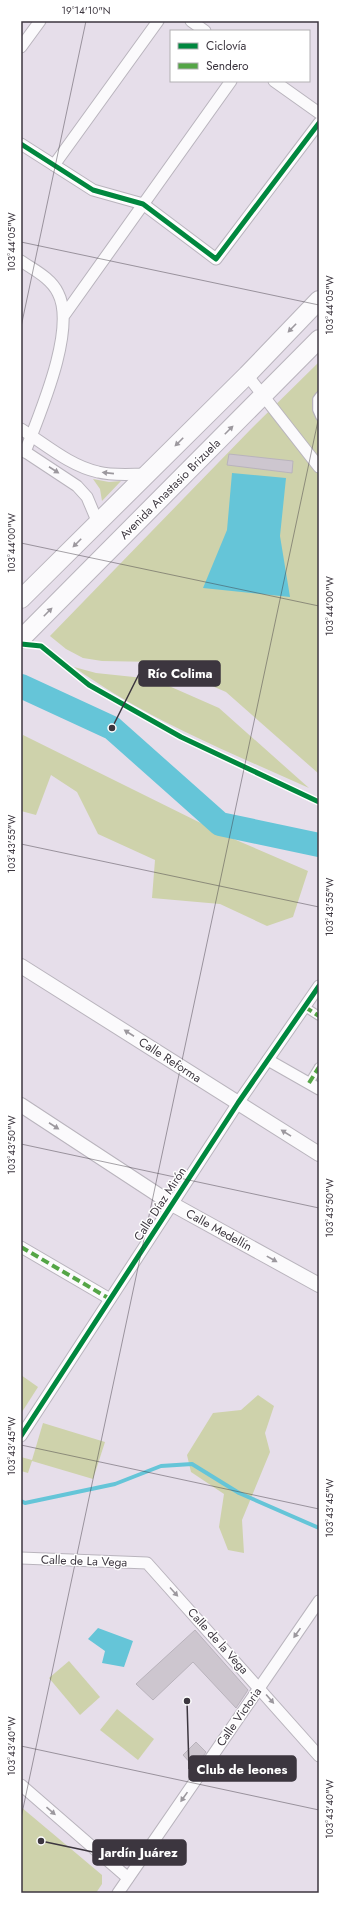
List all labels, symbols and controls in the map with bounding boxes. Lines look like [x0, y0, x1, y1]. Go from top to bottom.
text: 19°14'10"N [61, 3, 111, 18]
legend [170, 30, 310, 82]
text: Ciclovía [206, 37, 247, 55]
text: Sendero [206, 57, 249, 75]
text: 103°44'05"W [4, 212, 19, 272]
text: 103°44'05"W [322, 275, 337, 335]
one-way arrow [287, 323, 297, 333]
one-way arrow [224, 425, 234, 435]
street label: Avenida Anastasio Brizuela [115, 434, 225, 544]
one-way arrow [174, 437, 184, 447]
one-way arrow [49, 466, 59, 474]
one-way arrow [102, 470, 114, 477]
text: 103°44'00"W [4, 513, 19, 573]
one-way arrow [72, 538, 82, 548]
text: 103°44'00"W [322, 576, 337, 636]
one-way arrow [44, 607, 53, 616]
callout: Río Colima [139, 661, 220, 686]
text: Río Colima [147, 664, 213, 683]
text: 103°43'55"W [4, 815, 19, 873]
text: 103°43'55"W [322, 878, 337, 936]
one-way arrow [124, 1029, 134, 1037]
street label: Calle Reforma [135, 1033, 205, 1087]
text: 103°43'50"W [4, 1115, 19, 1175]
one-way arrow [48, 1122, 59, 1130]
one-way arrow [281, 1129, 291, 1137]
street label: Calle Díaz Mirón [129, 1163, 191, 1245]
text: 103°43'50"W [322, 1178, 337, 1238]
street label: Calle Medellín [183, 1204, 255, 1256]
one-way arrow [266, 1256, 278, 1262]
text: 103°43'45"W [4, 1416, 19, 1475]
text: 103°43'45"W [322, 1478, 337, 1537]
street label: Calle de La Vega [40, 1550, 128, 1572]
one-way arrow [169, 1587, 178, 1597]
street label: Calle de la Vega [183, 1604, 253, 1678]
one-way arrow [293, 1627, 301, 1638]
street label: Calle Victoria [212, 1684, 266, 1750]
one-way arrow [265, 1694, 274, 1705]
text: 103°43'40"W [4, 1716, 19, 1776]
callout: Club de leones [189, 1756, 296, 1781]
text: Club de leones [197, 1760, 288, 1779]
text: 103°43'40"W [322, 1779, 337, 1839]
one-way arrow [180, 1792, 188, 1803]
one-way arrow [45, 1806, 56, 1815]
callout: Jardín Juárez [93, 1840, 186, 1865]
text: Jardín Juárez [97, 1843, 178, 1862]

